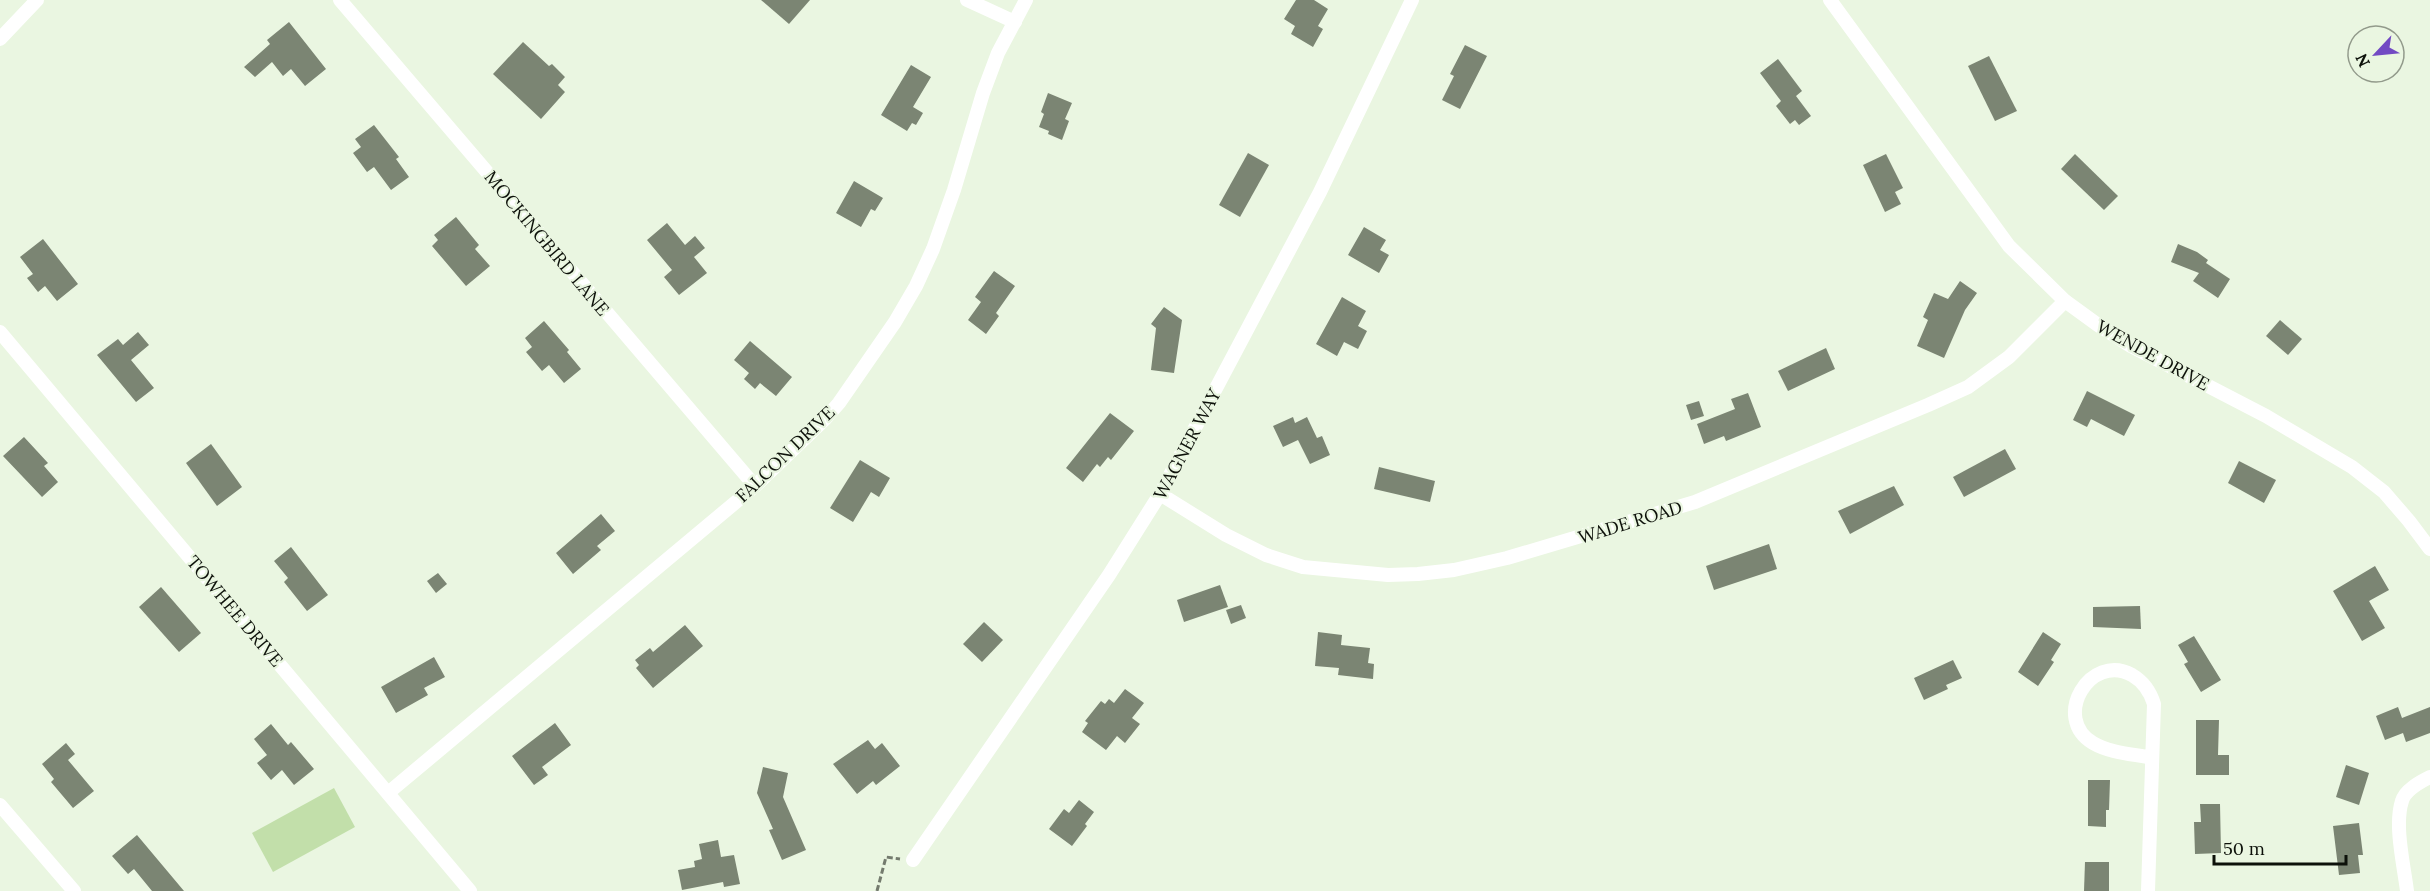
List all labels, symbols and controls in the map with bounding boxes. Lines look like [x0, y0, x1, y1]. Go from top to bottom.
north arrow [2346, 24, 2406, 84]
text: N [2351, 51, 2374, 71]
street label: MOCKINGBIRD LANE [480, 166, 614, 320]
street label: WENDE DRIVE [2093, 315, 2213, 395]
street label: WAGNER WAY [1148, 384, 1226, 503]
street label: FALCON DRIVE [731, 401, 839, 507]
street label: WADE ROAD [1575, 495, 1685, 549]
street label: TOWHEE DRIVE [182, 551, 288, 671]
scale bar [2214, 828, 2346, 866]
text: 50 m [2223, 837, 2265, 860]

